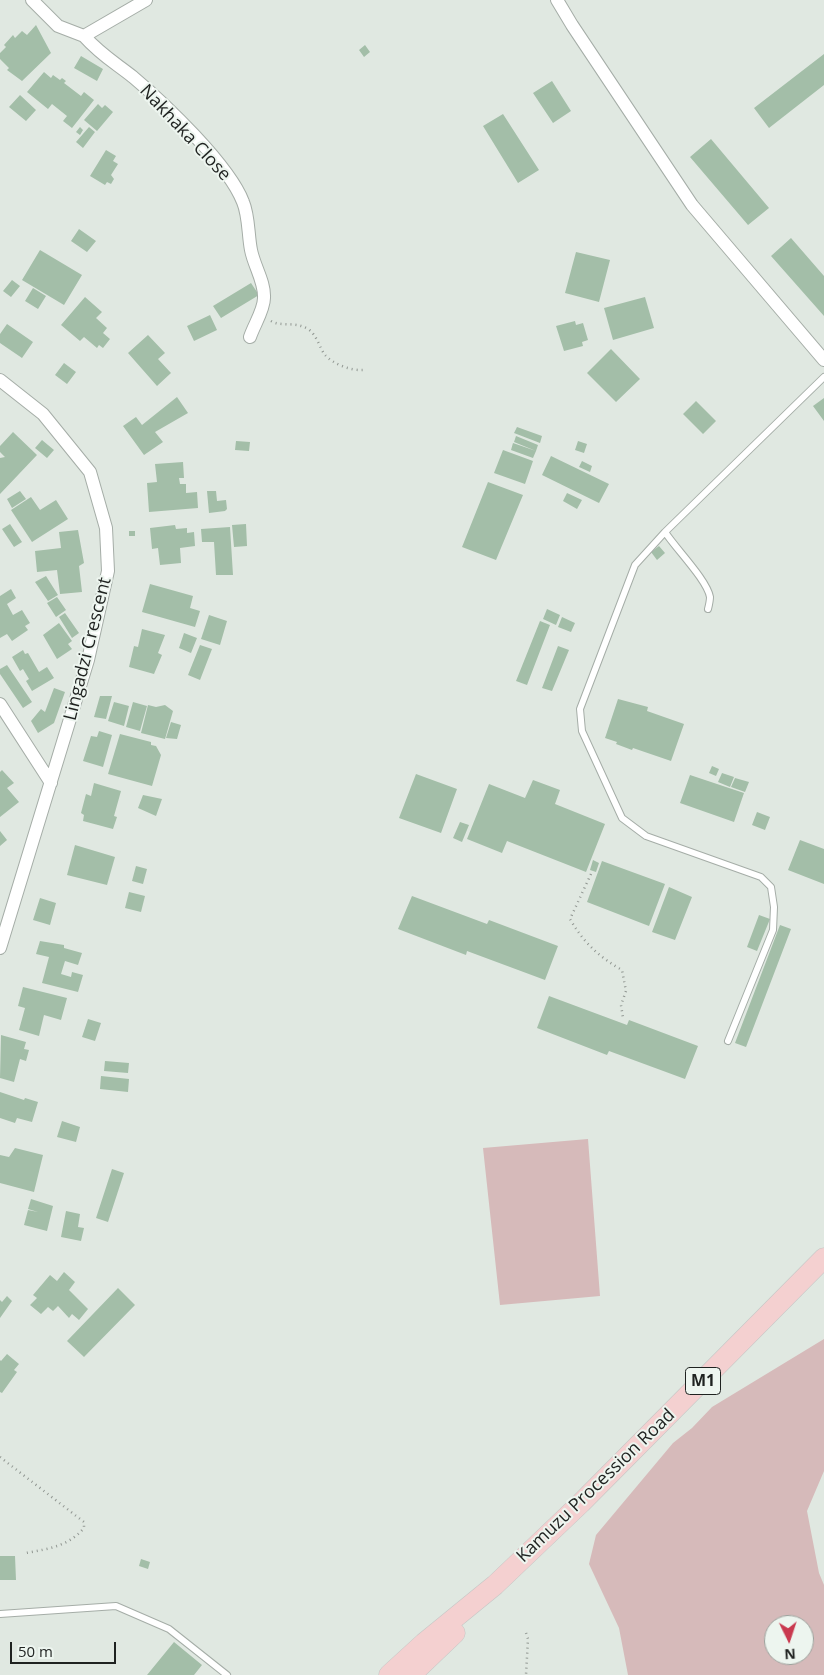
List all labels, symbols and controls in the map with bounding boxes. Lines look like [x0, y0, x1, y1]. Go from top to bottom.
street label: Nakhaka Close [135, 80, 235, 186]
street label: Lingadzi Crescent [60, 575, 116, 723]
road number: M1 [686, 1368, 720, 1394]
street label: Kamuzu Procession Road [512, 1405, 680, 1567]
north arrow [764, 1615, 814, 1665]
scale bar [12, 1632, 119, 1664]
text: 50 m [18, 1641, 53, 1661]
text: N [784, 1645, 796, 1664]

